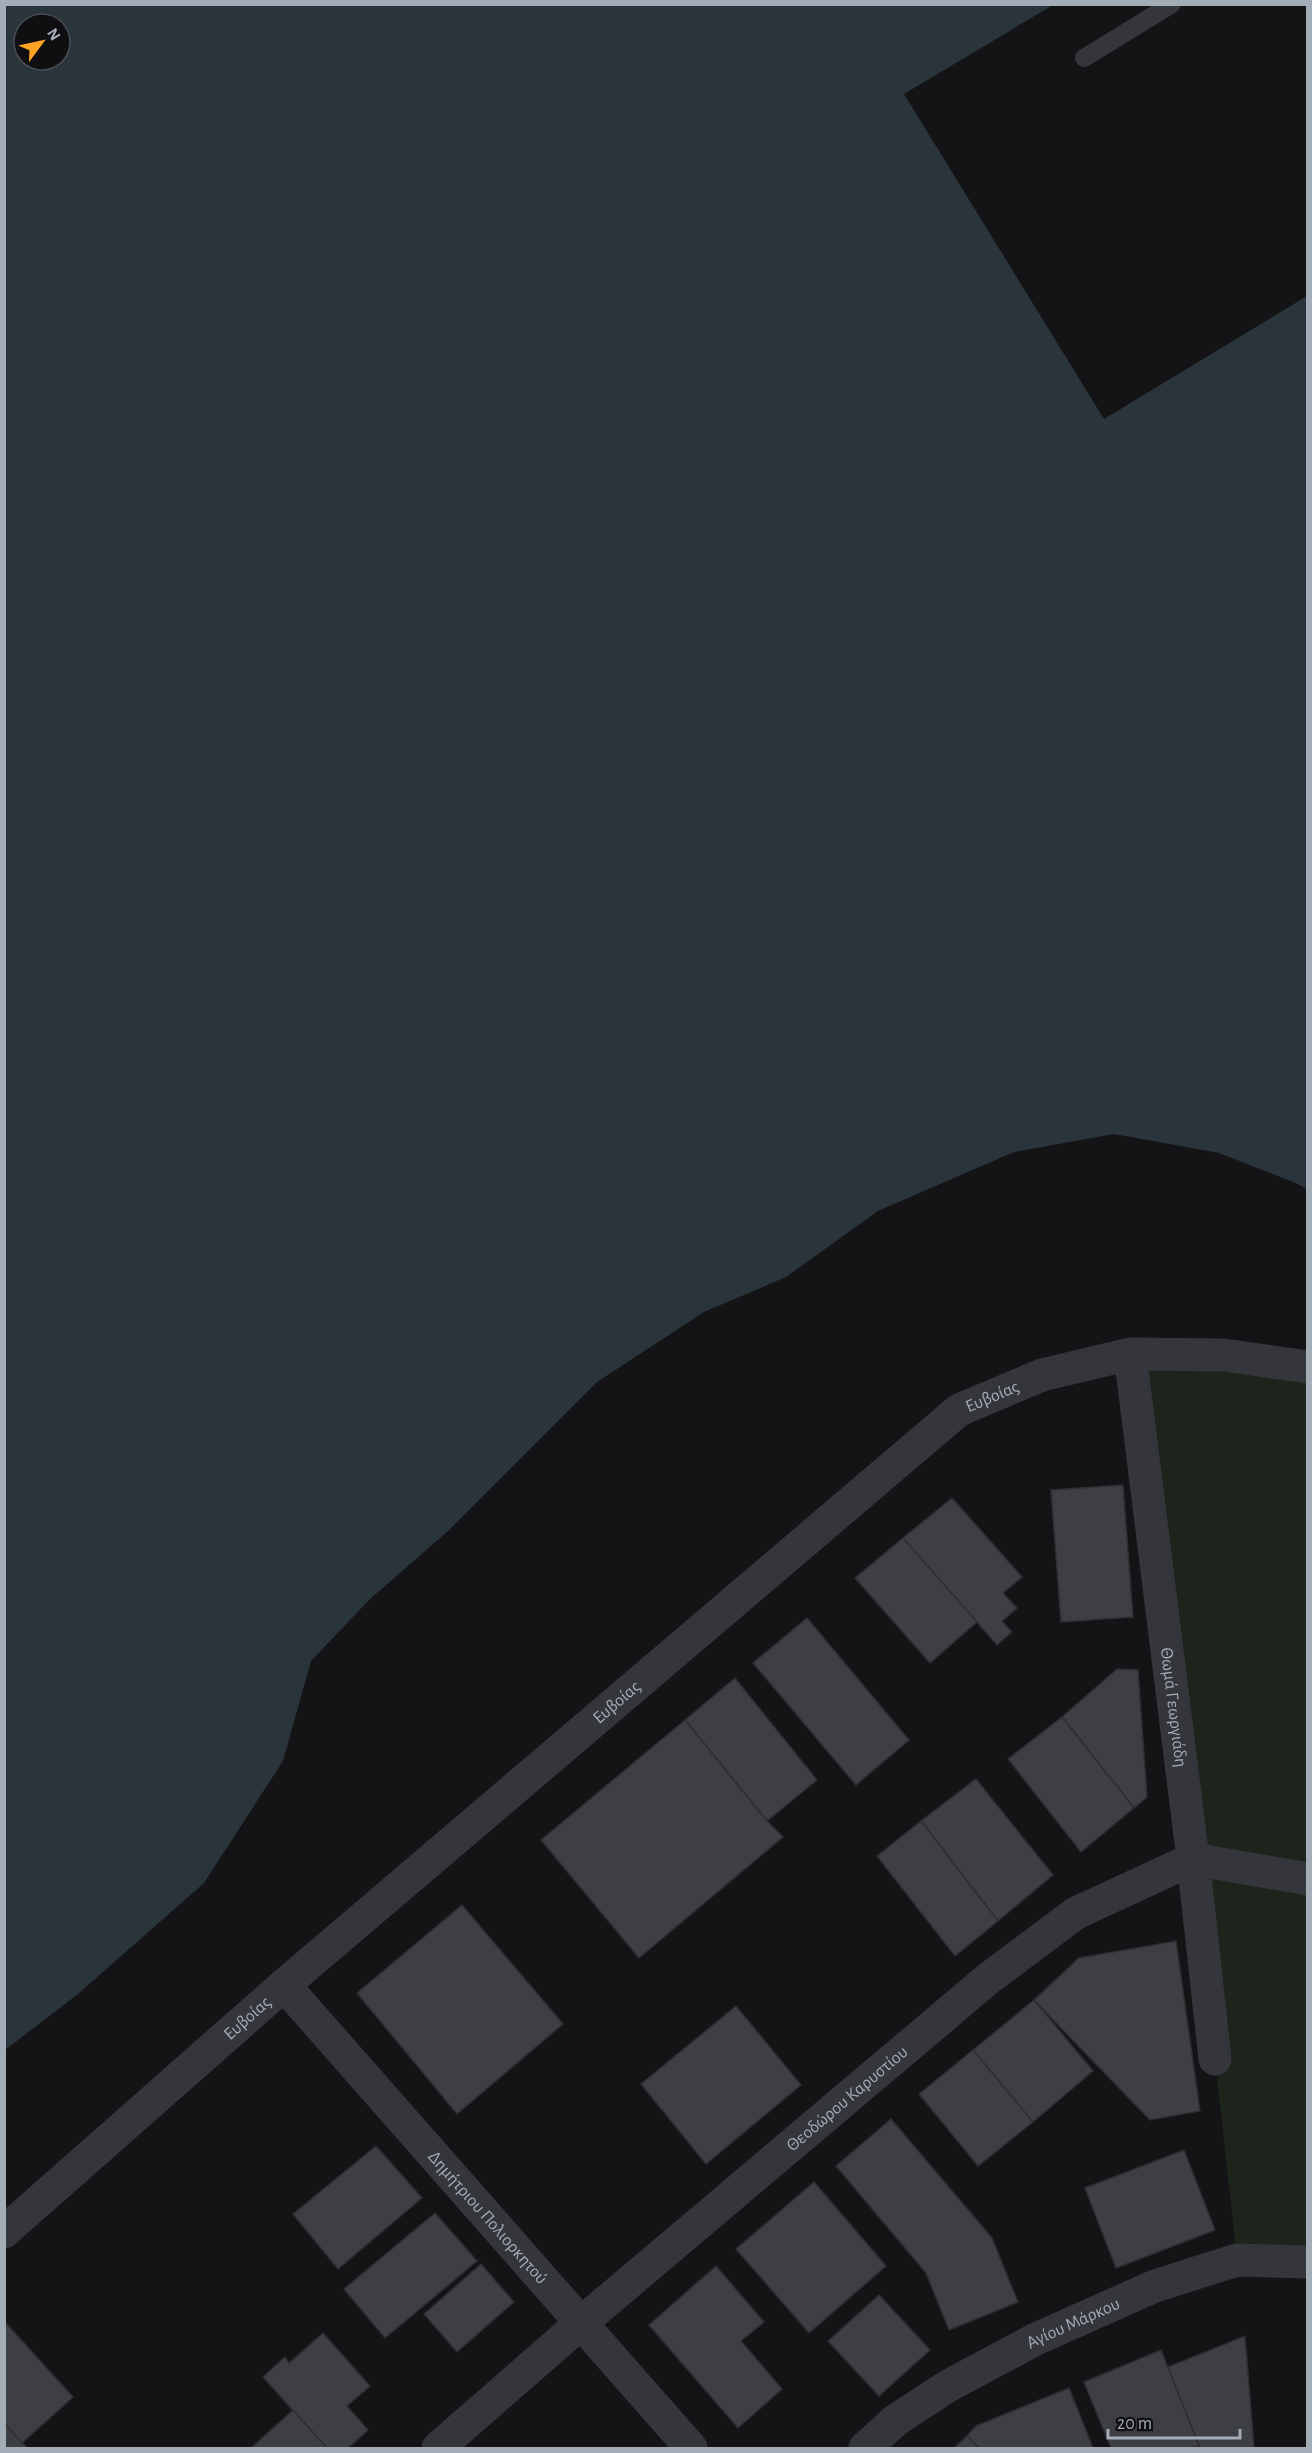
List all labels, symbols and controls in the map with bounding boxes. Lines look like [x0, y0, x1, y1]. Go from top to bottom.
north arrow [12, 12, 72, 72]
text: N [44, 25, 63, 43]
street label: Ευβοίας [963, 1378, 1022, 1416]
street label: Θωμά Γεωργιάδη [1157, 1646, 1189, 1768]
street label: Ευβοίας [590, 1678, 644, 1728]
street label: Ευβοίας [221, 1993, 275, 2044]
street label: Θεοδώρου Καρυστίου [783, 2043, 912, 2155]
street label: Δημήτριου Πολιορκητού [424, 2148, 550, 2288]
street label: Αγίου Μάρκου [1024, 2295, 1123, 2352]
scale bar [1108, 2402, 1240, 2440]
text: 20 m [1117, 2415, 1152, 2433]

